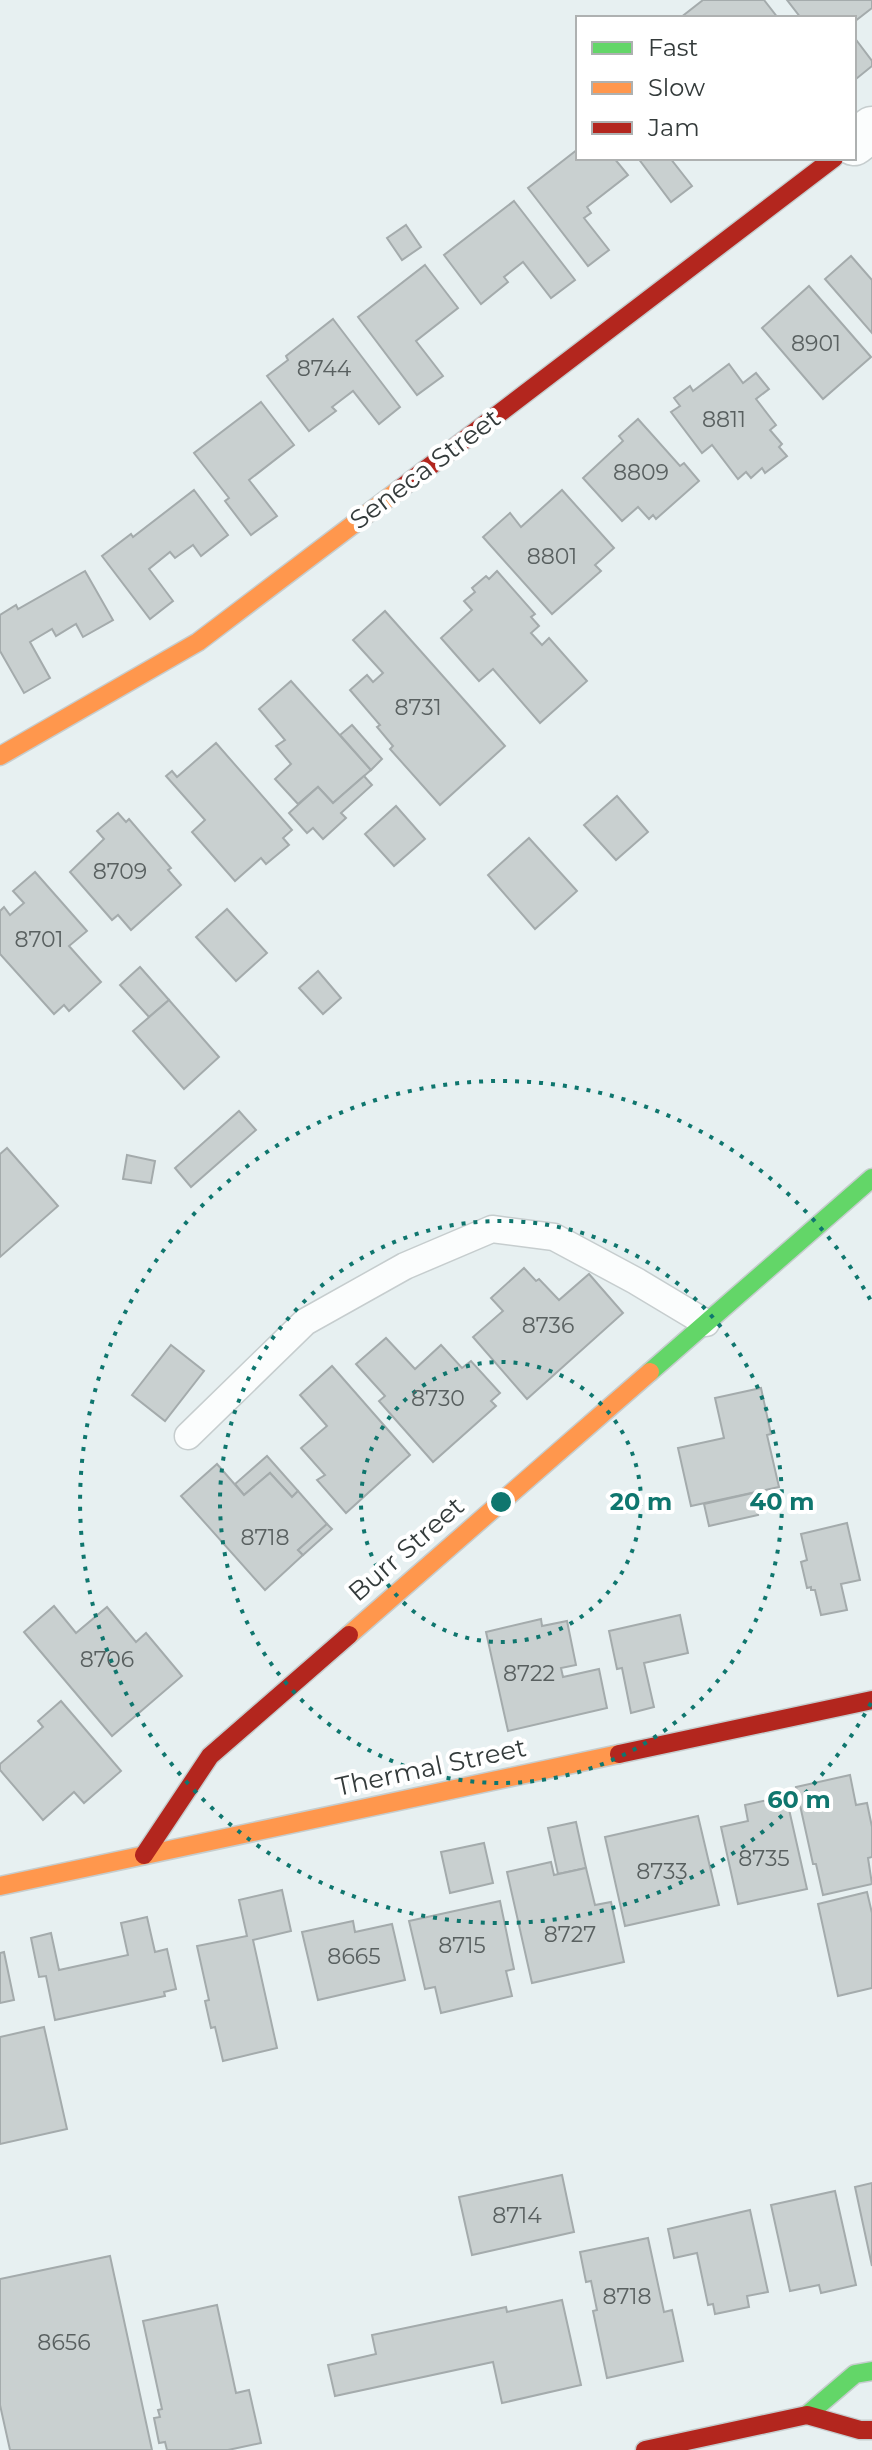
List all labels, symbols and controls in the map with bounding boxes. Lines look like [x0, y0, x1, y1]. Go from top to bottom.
legend [576, 16, 856, 160]
text: Fast [648, 33, 699, 62]
text: Slow [648, 73, 705, 102]
text: Jam [647, 113, 700, 142]
house number: 8901 [791, 330, 841, 357]
house number: 8744 [297, 355, 352, 382]
street label: Seneca Street [343, 402, 507, 536]
house number: 8811 [702, 406, 746, 433]
house number: 8809 [613, 459, 669, 486]
house number: 8801 [527, 543, 577, 570]
house number: 8731 [394, 694, 442, 721]
house number: 8709 [93, 858, 147, 885]
house number: 8701 [14, 926, 64, 953]
house number: 8736 [522, 1312, 574, 1339]
house number: 8730 [411, 1385, 465, 1412]
text: 20 m [610, 1487, 672, 1516]
text: 40 m [750, 1487, 814, 1516]
centre of rings [487, 1488, 515, 1516]
street label: Burr Street [341, 1490, 471, 1608]
house number: 8718 [240, 1524, 290, 1551]
house number: 8706 [80, 1646, 134, 1673]
house number: 8722 [503, 1660, 555, 1687]
street label: Thermal Street [333, 1731, 529, 1803]
text: 60 m [767, 1785, 831, 1814]
house number: 8735 [738, 1845, 790, 1872]
house number: 8733 [636, 1858, 688, 1885]
house number: 8727 [544, 1921, 596, 1948]
house number: 8715 [438, 1932, 486, 1959]
house number: 8665 [327, 1943, 381, 1970]
house number: 8714 [492, 2202, 542, 2229]
house number: 8718 [602, 2283, 652, 2310]
house number: 8656 [37, 2329, 91, 2356]

